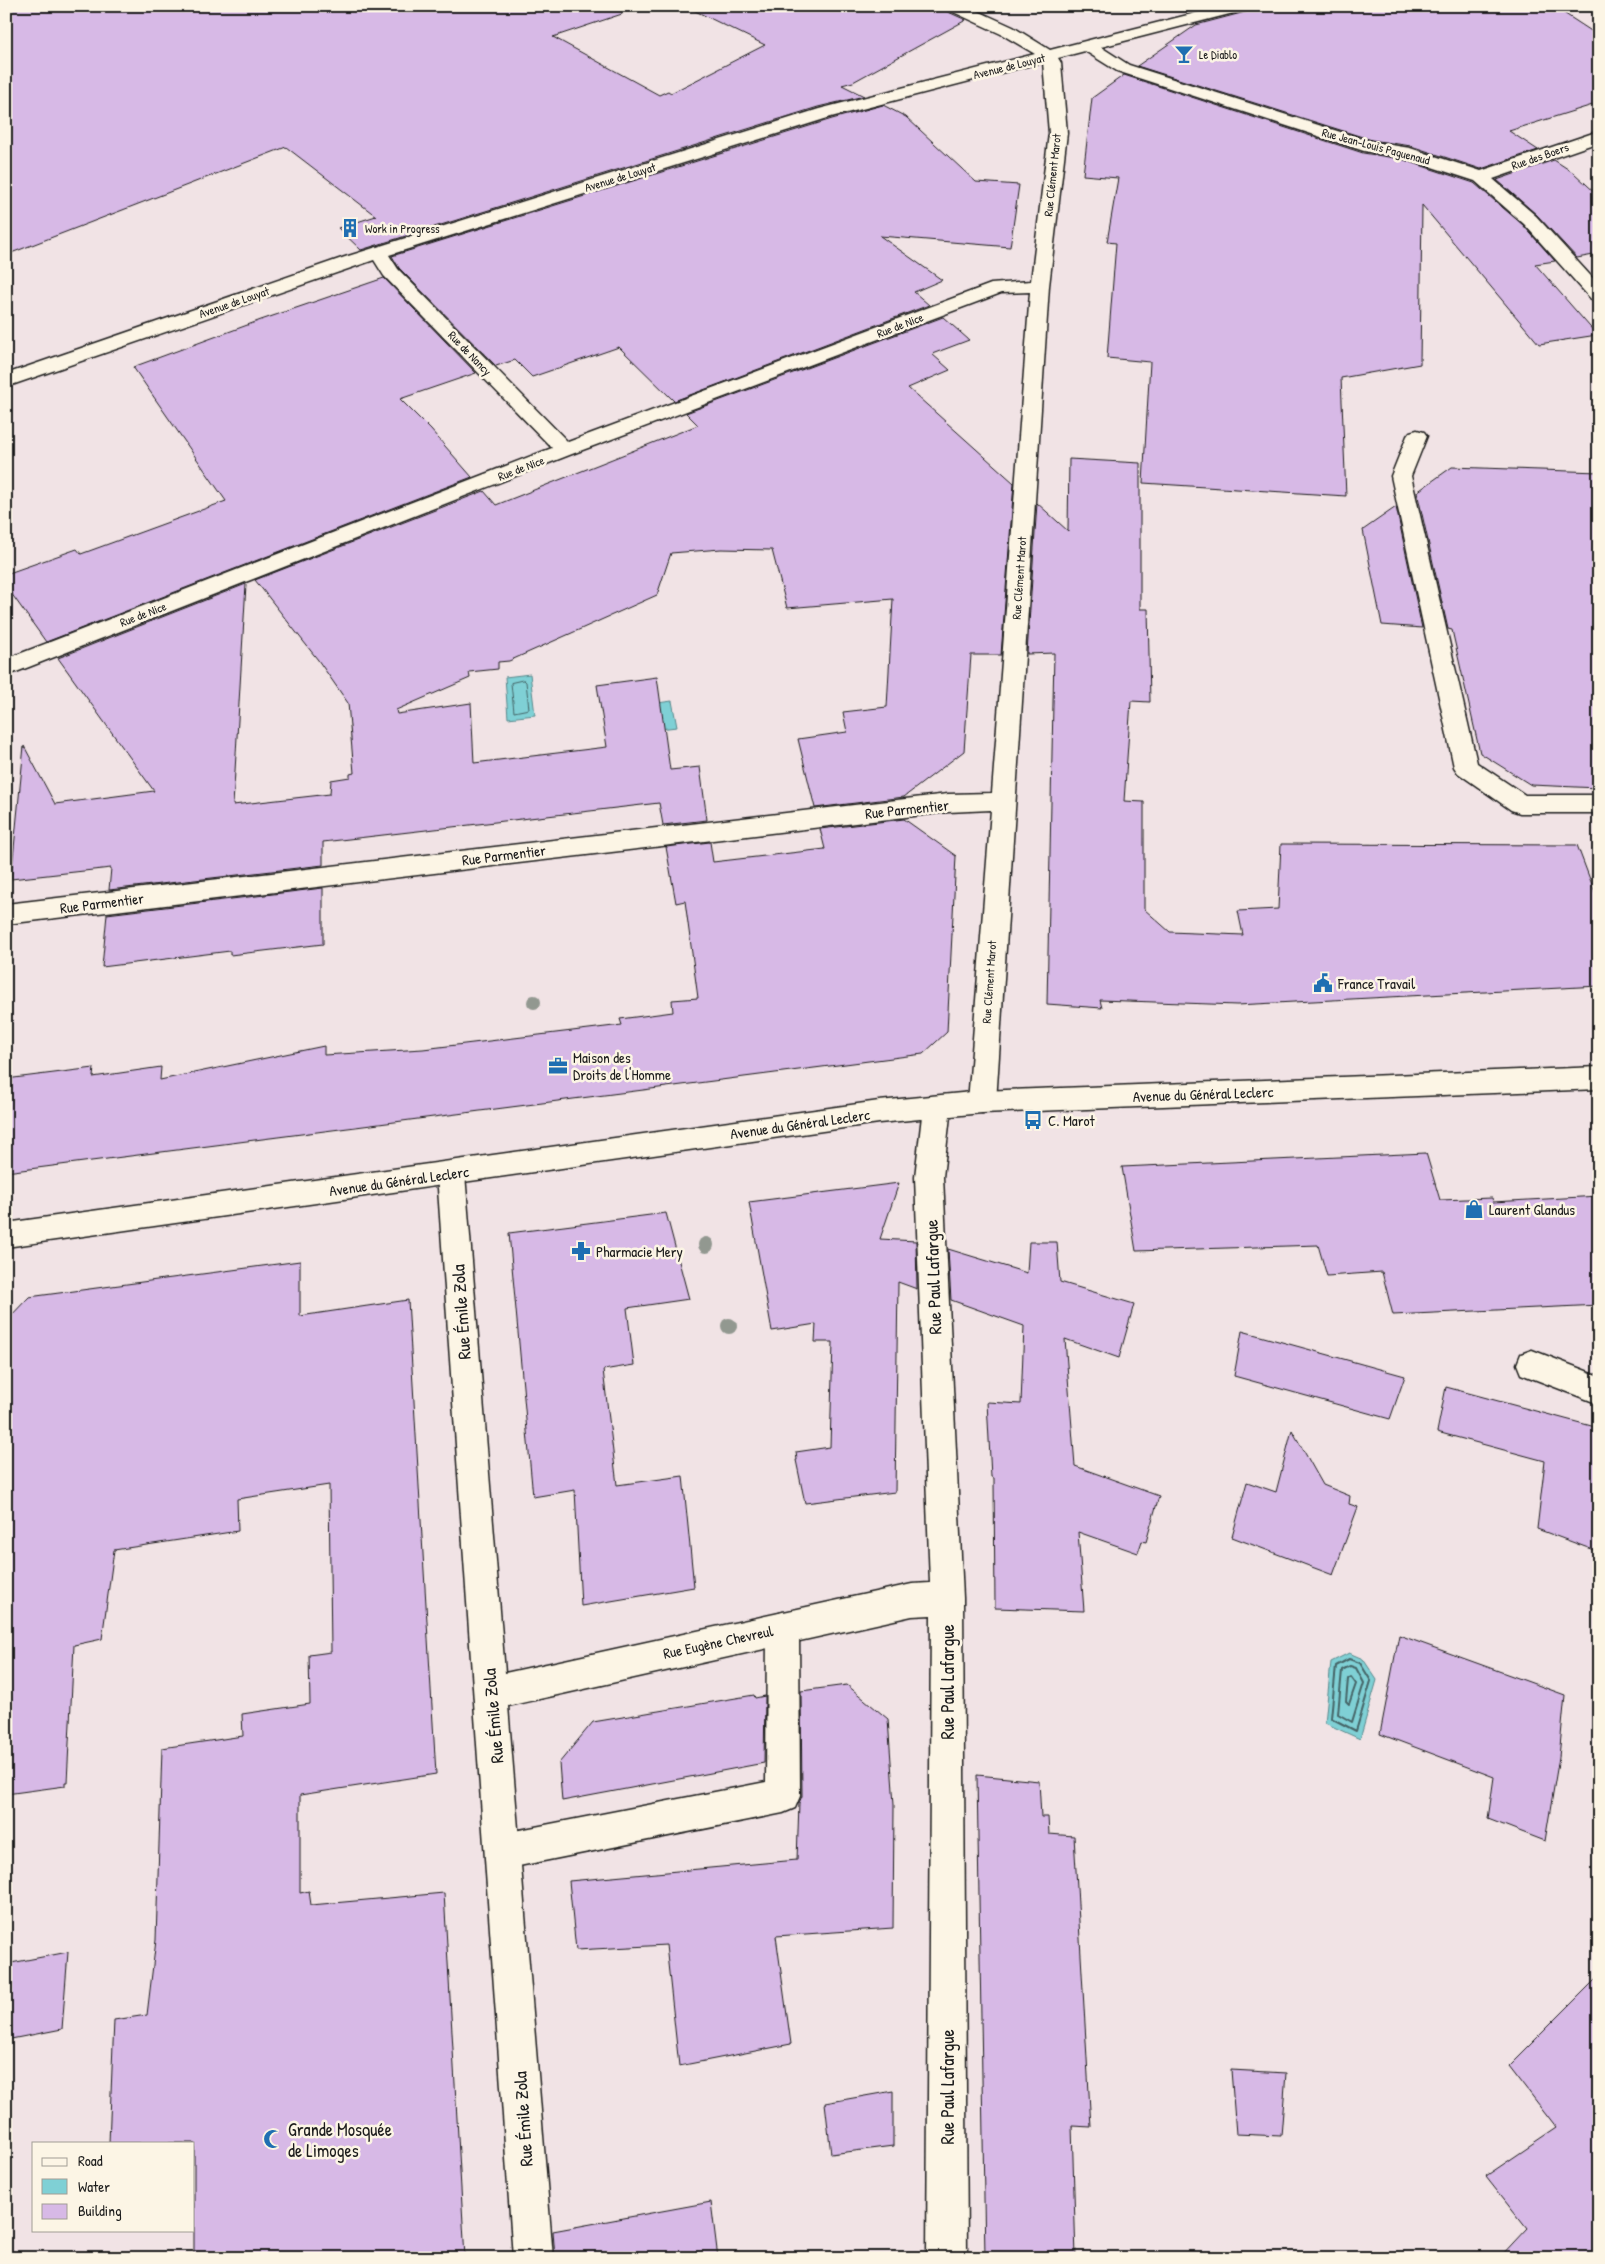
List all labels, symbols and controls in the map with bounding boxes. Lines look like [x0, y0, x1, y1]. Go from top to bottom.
bar icon: Le Diablo [1173, 43, 1195, 65]
place label: Le Diablo [1199, 46, 1237, 63]
street label: Avenue de Louyat [971, 49, 1048, 83]
street label: Rue Jean-Louis Paguenaud [1320, 123, 1432, 169]
street label: Rue Clément Marot [1039, 132, 1065, 217]
street label: Rue des Boers [1509, 138, 1571, 174]
street label: Avenue de Louyat [582, 158, 658, 196]
building icon: Work in Progress [339, 217, 361, 239]
place label: Work in Progress [365, 220, 440, 237]
street label: Avenue de Louyat [197, 282, 272, 322]
street label: Rue de Nice [874, 308, 926, 342]
street label: Rue de Nancy [444, 327, 496, 379]
street label: Rue de Nice [495, 451, 547, 485]
street label: Rue Clément Marot [1008, 535, 1030, 620]
street label: Rue de Nice [117, 597, 169, 631]
street label: Rue Parmentier [864, 794, 950, 824]
street label: Rue Parmentier [461, 839, 547, 871]
street label: Rue Parmentier [59, 887, 145, 919]
street label: Rue Clément Marot [978, 939, 1000, 1024]
public building icon: France Travail [1312, 972, 1334, 994]
place label: France Travail [1337, 973, 1415, 994]
place label: Maison des Droits de l'Homme [573, 1047, 671, 1085]
office icon: Maison des Droits de l'Homme [547, 1055, 569, 1077]
street label: Avenue du Général Leclerc [1132, 1081, 1274, 1107]
street label: Avenue du Général Leclerc [729, 1104, 871, 1144]
bus stop icon: C. Marot [1022, 1109, 1044, 1131]
place label: C. Marot [1048, 1110, 1096, 1131]
street label: Avenue du Général Leclerc [328, 1161, 470, 1201]
shop icon: Laurent Glandus [1463, 1198, 1485, 1220]
place label: Laurent Glandus [1489, 1199, 1575, 1220]
street label: Rue Paul Lafargue [918, 1219, 948, 1335]
pharmacy icon: Pharmacie Mery [570, 1240, 592, 1262]
place label: Pharmacie Mery [596, 1241, 683, 1262]
street label: Rue Émile Zola [445, 1264, 477, 1360]
street label: Rue Eugène Chevreul [661, 1620, 775, 1664]
street label: Rue Paul Lafargue [935, 1624, 960, 1740]
street label: Rue Émile Zola [476, 1667, 510, 1765]
street label: Rue Paul Lafargue [935, 2029, 960, 2145]
street label: Rue Émile Zola [507, 2071, 539, 2167]
place label: Grande Mosquée de Limoges [288, 2117, 392, 2163]
mosque icon: Grande Mosquée de Limoges [262, 2128, 284, 2150]
legend [32, 2142, 195, 2232]
text: Road [78, 2150, 103, 2171]
text: Water [78, 2176, 110, 2197]
text: Building [78, 2200, 122, 2221]

